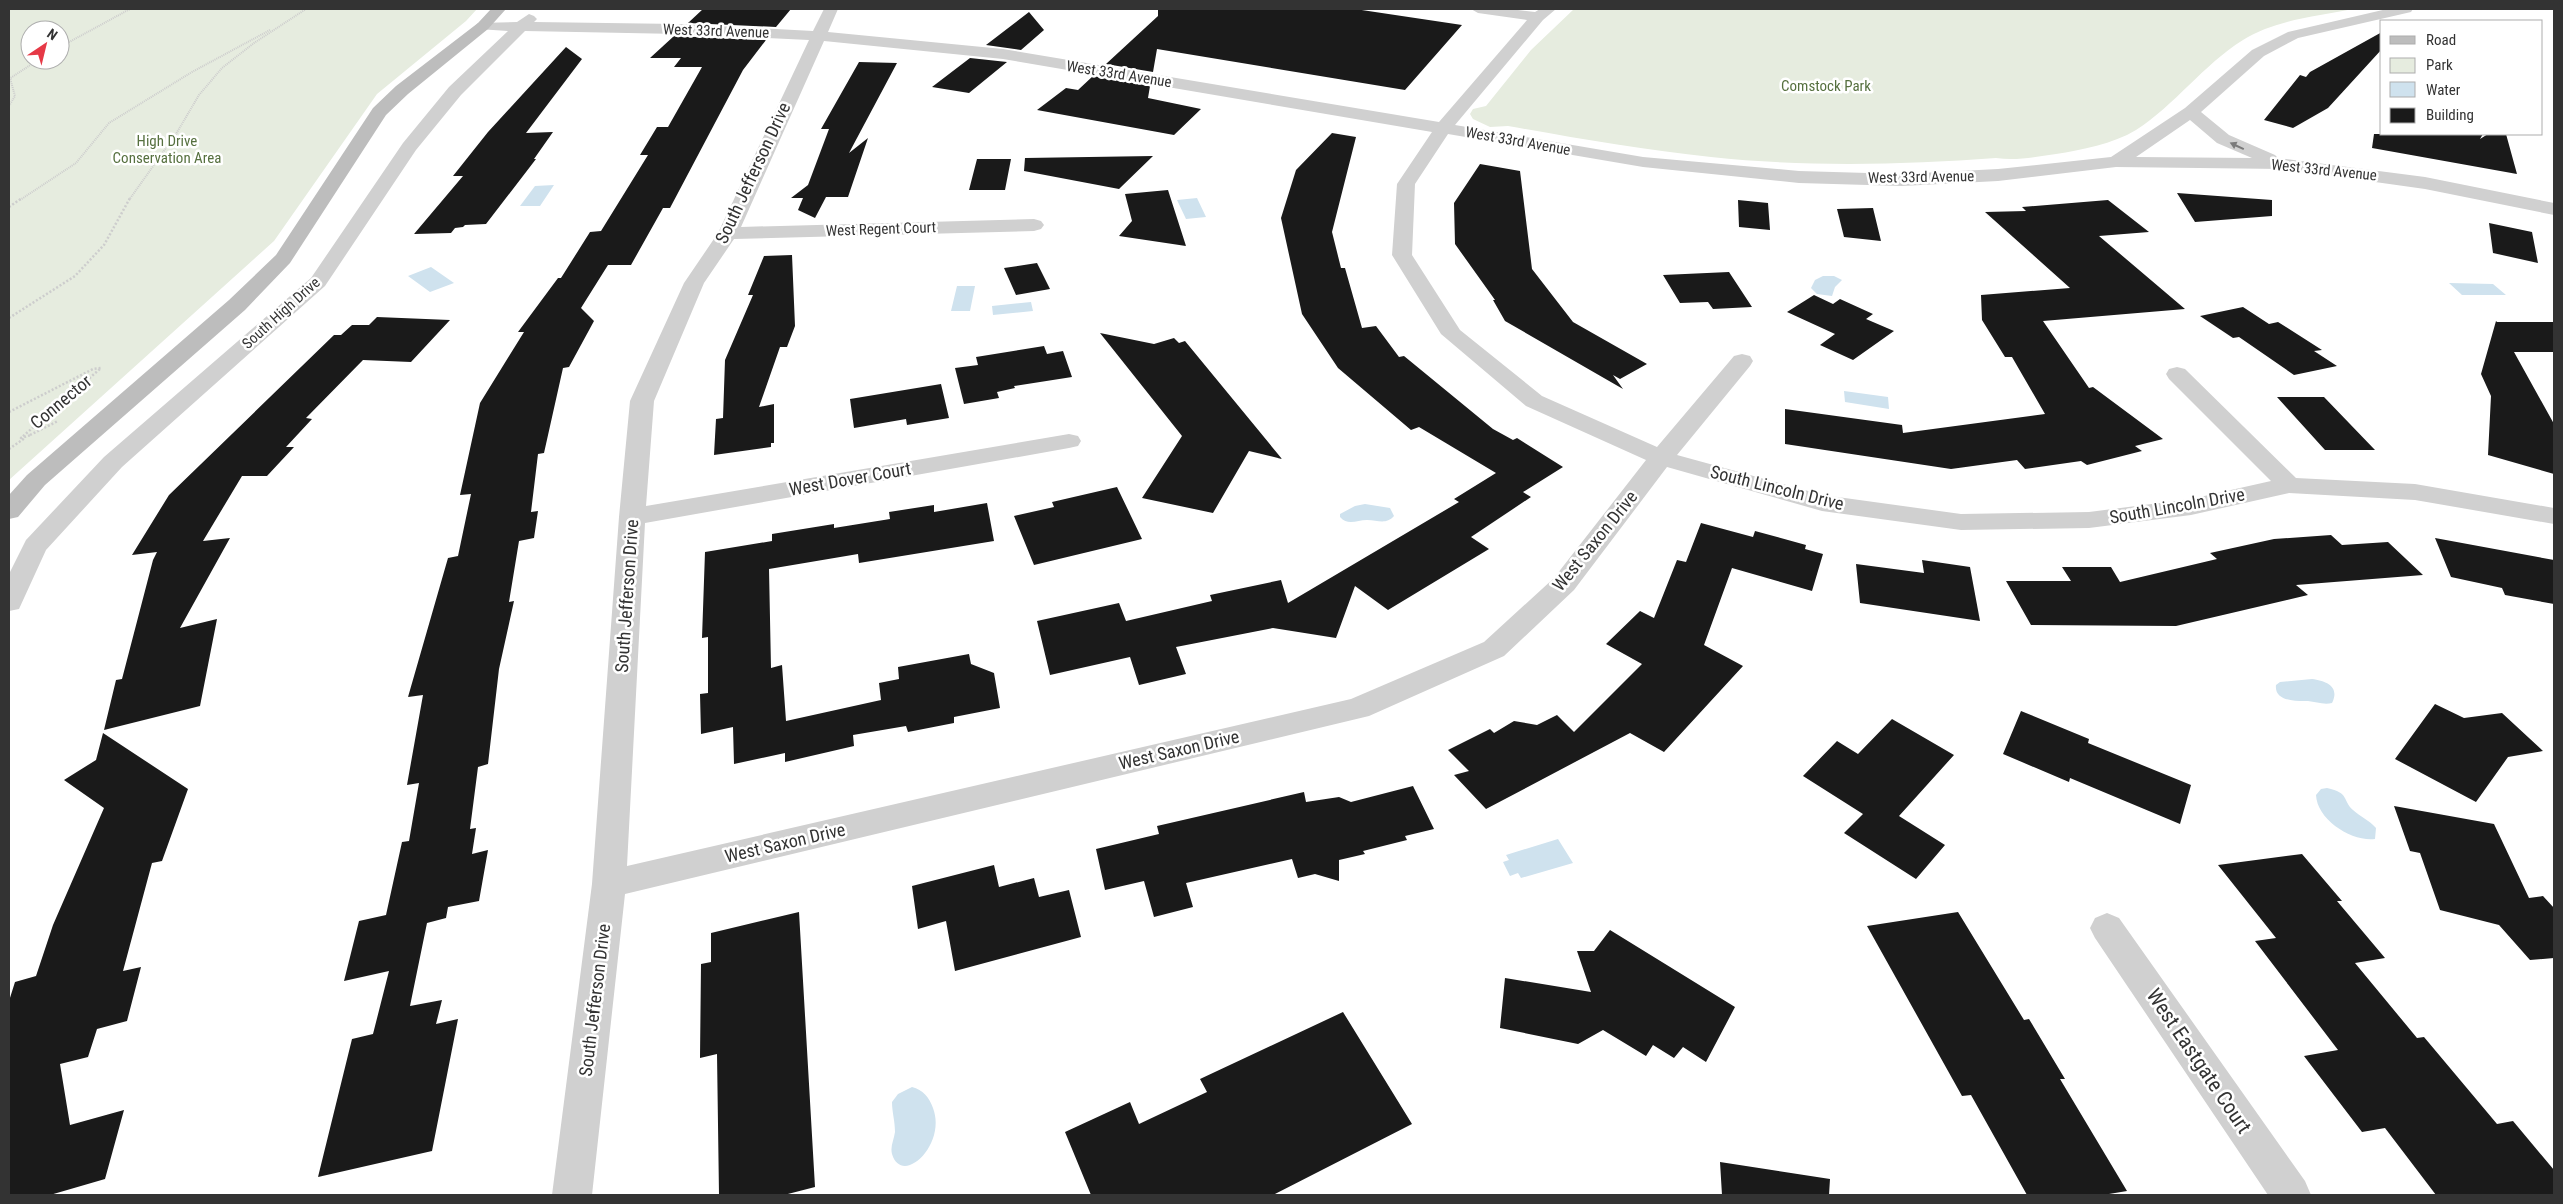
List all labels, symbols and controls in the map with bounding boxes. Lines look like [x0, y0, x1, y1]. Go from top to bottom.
north arrow [20, 20, 70, 70]
street label: West 33rd Avenue [663, 20, 769, 42]
legend [2380, 20, 2543, 135]
text: N [44, 25, 61, 43]
text: Road [2426, 31, 2456, 49]
text: Park [2426, 56, 2453, 74]
street label: West 33rd Avenue [1065, 57, 1173, 91]
park label: Comstock Park [1781, 77, 1871, 95]
text: Water [2426, 81, 2461, 99]
street label: South Jefferson Drive [711, 99, 794, 247]
text: Building [2426, 106, 2474, 124]
street label: West 33rd Avenue [1464, 123, 1572, 159]
park label: High Drive Conservation Area [113, 132, 221, 167]
one-way arrow [2230, 141, 2244, 149]
street label: West 33rd Avenue [2270, 155, 2378, 185]
street label: West 33rd Avenue [1868, 167, 1974, 187]
street label: West Regent Court [826, 218, 936, 240]
street label: South High Drive [238, 273, 324, 353]
street label: Connector [26, 370, 96, 433]
street label: West Dover Court [787, 457, 913, 500]
street label: South Lincoln Drive [1708, 461, 1846, 514]
street label: South Lincoln Drive [2108, 483, 2246, 528]
street label: West Saxon Drive [1548, 486, 1641, 595]
street label: South Jefferson Drive [611, 519, 642, 673]
street label: West Saxon Drive [1117, 725, 1241, 774]
street label: West Saxon Drive [723, 818, 847, 867]
street label: South Jefferson Drive [575, 922, 614, 1077]
street label: West Eastgate Court [2142, 984, 2256, 1138]

